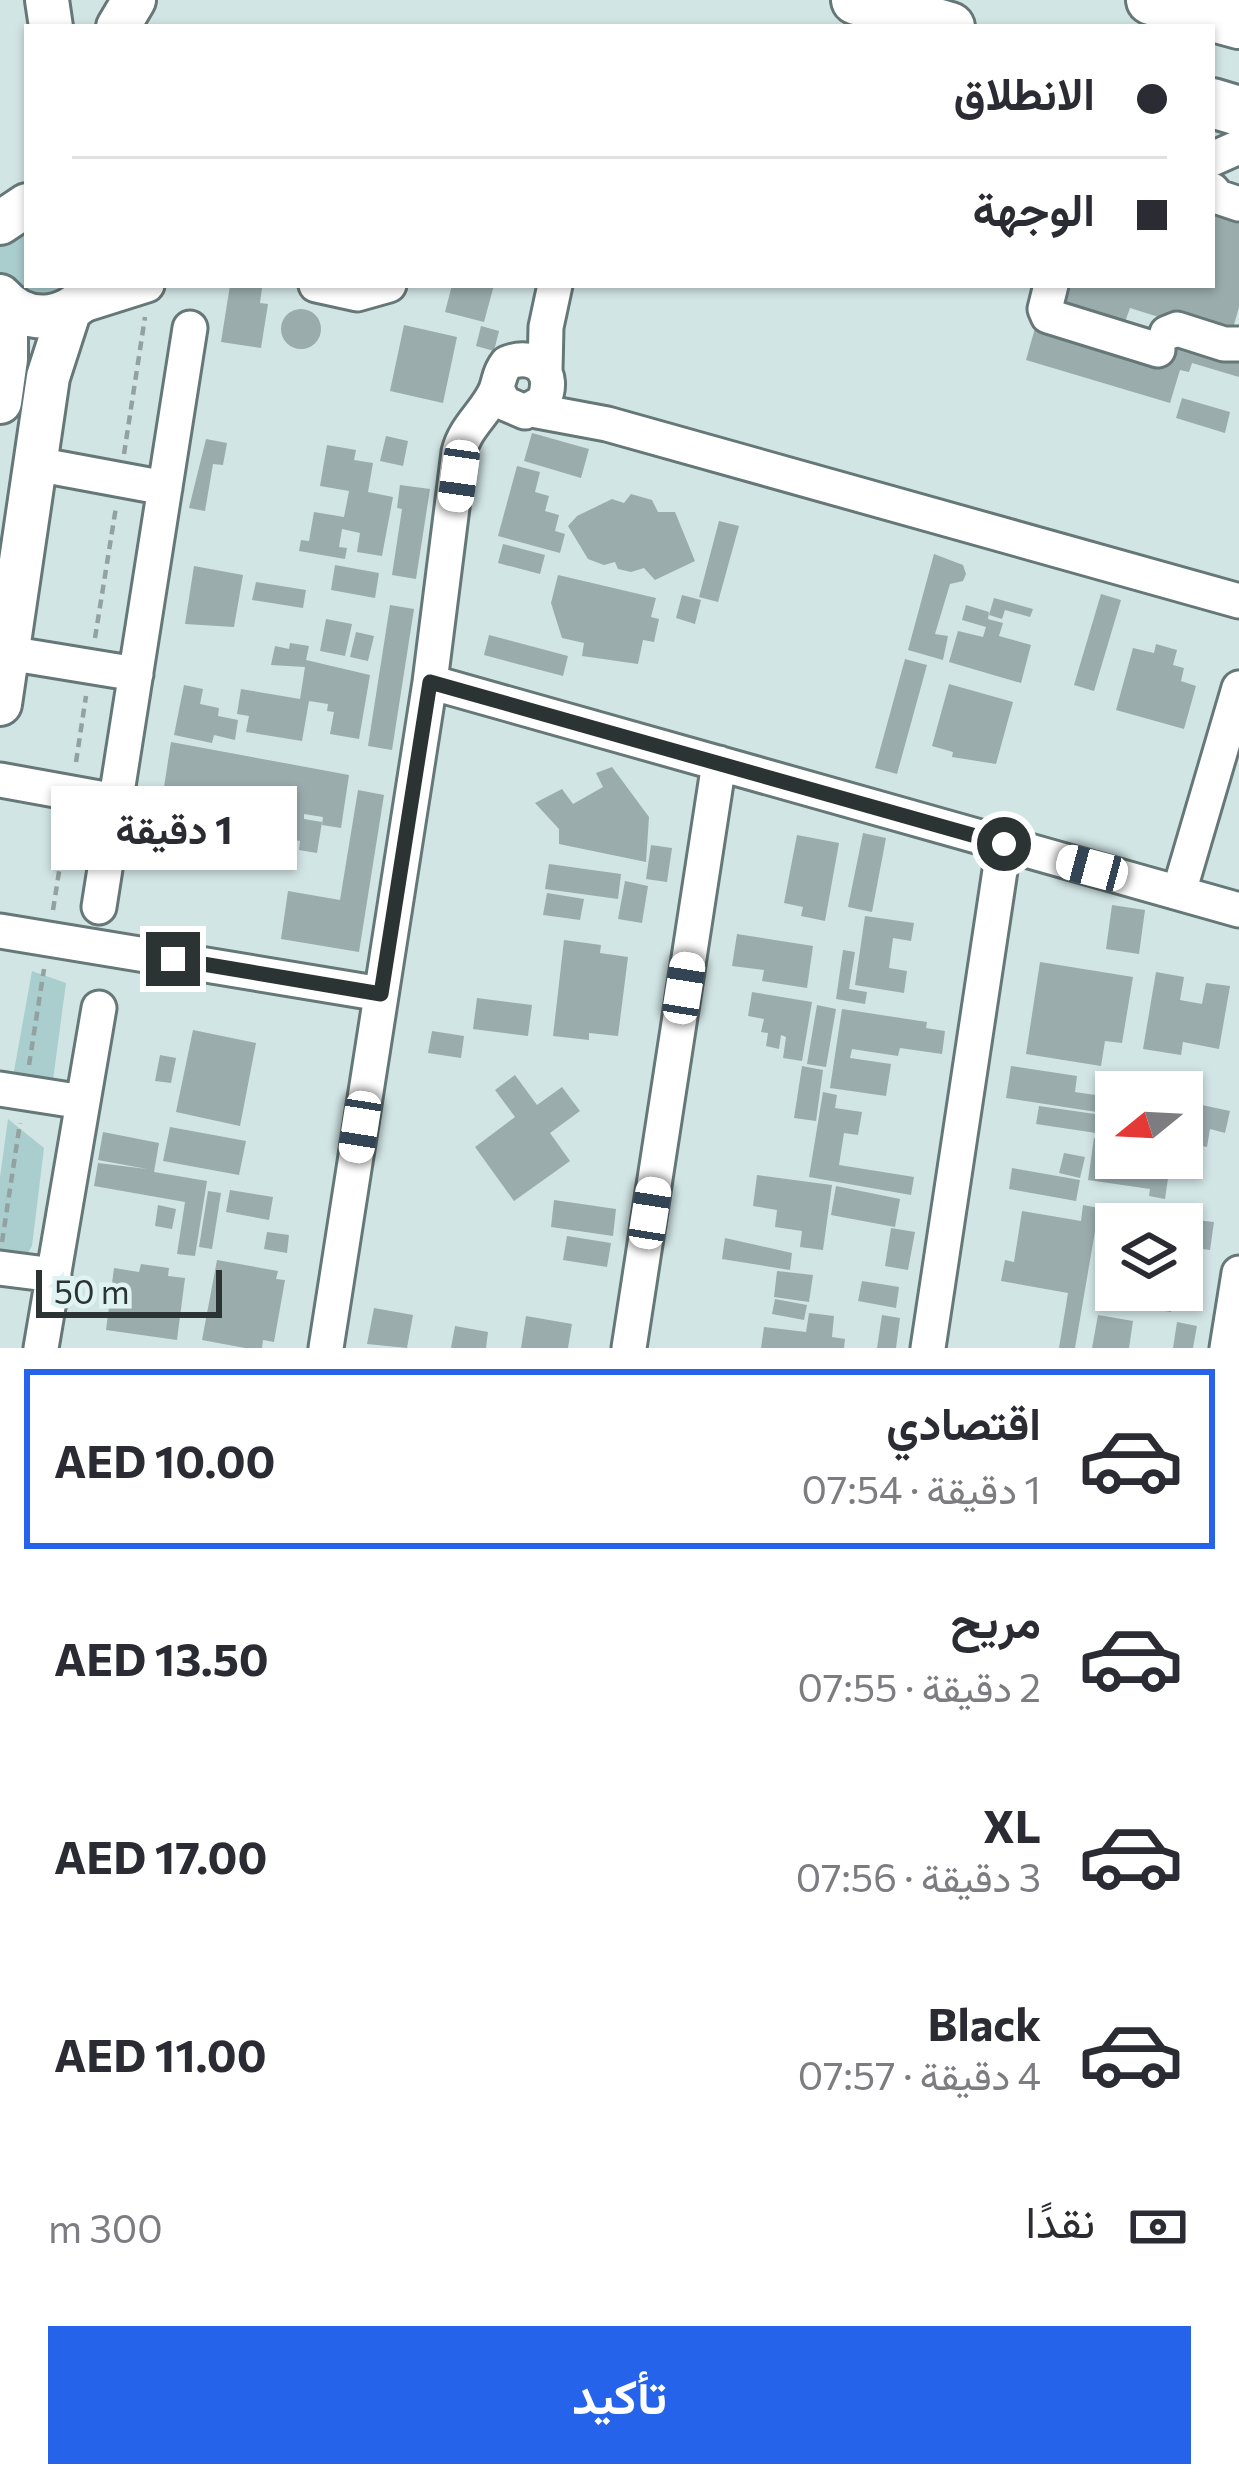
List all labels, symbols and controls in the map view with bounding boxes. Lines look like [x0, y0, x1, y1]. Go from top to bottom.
text: الانطلاق [954, 64, 1095, 119]
text: الوجهة [973, 180, 1095, 235]
car [436, 438, 482, 514]
callout: 1 دقيقة [50, 785, 296, 869]
text: 1 دقيقة [115, 804, 233, 852]
route start [977, 817, 1031, 871]
car [1053, 841, 1131, 895]
route end [146, 932, 200, 986]
car [661, 950, 707, 1026]
north arrow [1095, 1071, 1203, 1179]
map controls [1095, 1071, 1203, 1311]
car [337, 1089, 383, 1165]
car [627, 1175, 673, 1251]
button: layers [1095, 1203, 1203, 1311]
scale bar [36, 1264, 222, 1317]
text: 50 m [54, 1270, 130, 1311]
text: اقتصادي [886, 1394, 1041, 1449]
icon: car [1077, 1405, 1185, 1513]
text: AED 10.00 [54, 1432, 276, 1487]
text: 1 دقيقة · 07:54 [802, 1464, 1041, 1512]
text: مريح [950, 1592, 1041, 1647]
icon: car [1077, 1603, 1185, 1711]
text: AED 13.50 [54, 1630, 269, 1685]
text: 2 دقيقة · 07:55 [798, 1662, 1041, 1710]
text: XL [983, 1797, 1041, 1852]
icon: car [1077, 1801, 1185, 1909]
text: AED 17.00 [54, 1828, 267, 1883]
text: 3 دقيقة · 07:56 [796, 1852, 1041, 1900]
text: Black [928, 1995, 1041, 2050]
icon: car [1077, 1999, 1185, 2107]
text: AED 11.00 [54, 2026, 267, 2081]
text: 4 دقيقة · 07:57 [798, 2050, 1041, 2098]
text: نقدًا [1025, 2192, 1095, 2247]
icon: cash [1125, 2194, 1191, 2260]
text: 300 m [48, 2203, 163, 2251]
button: تأكيد [48, 2326, 1191, 2464]

